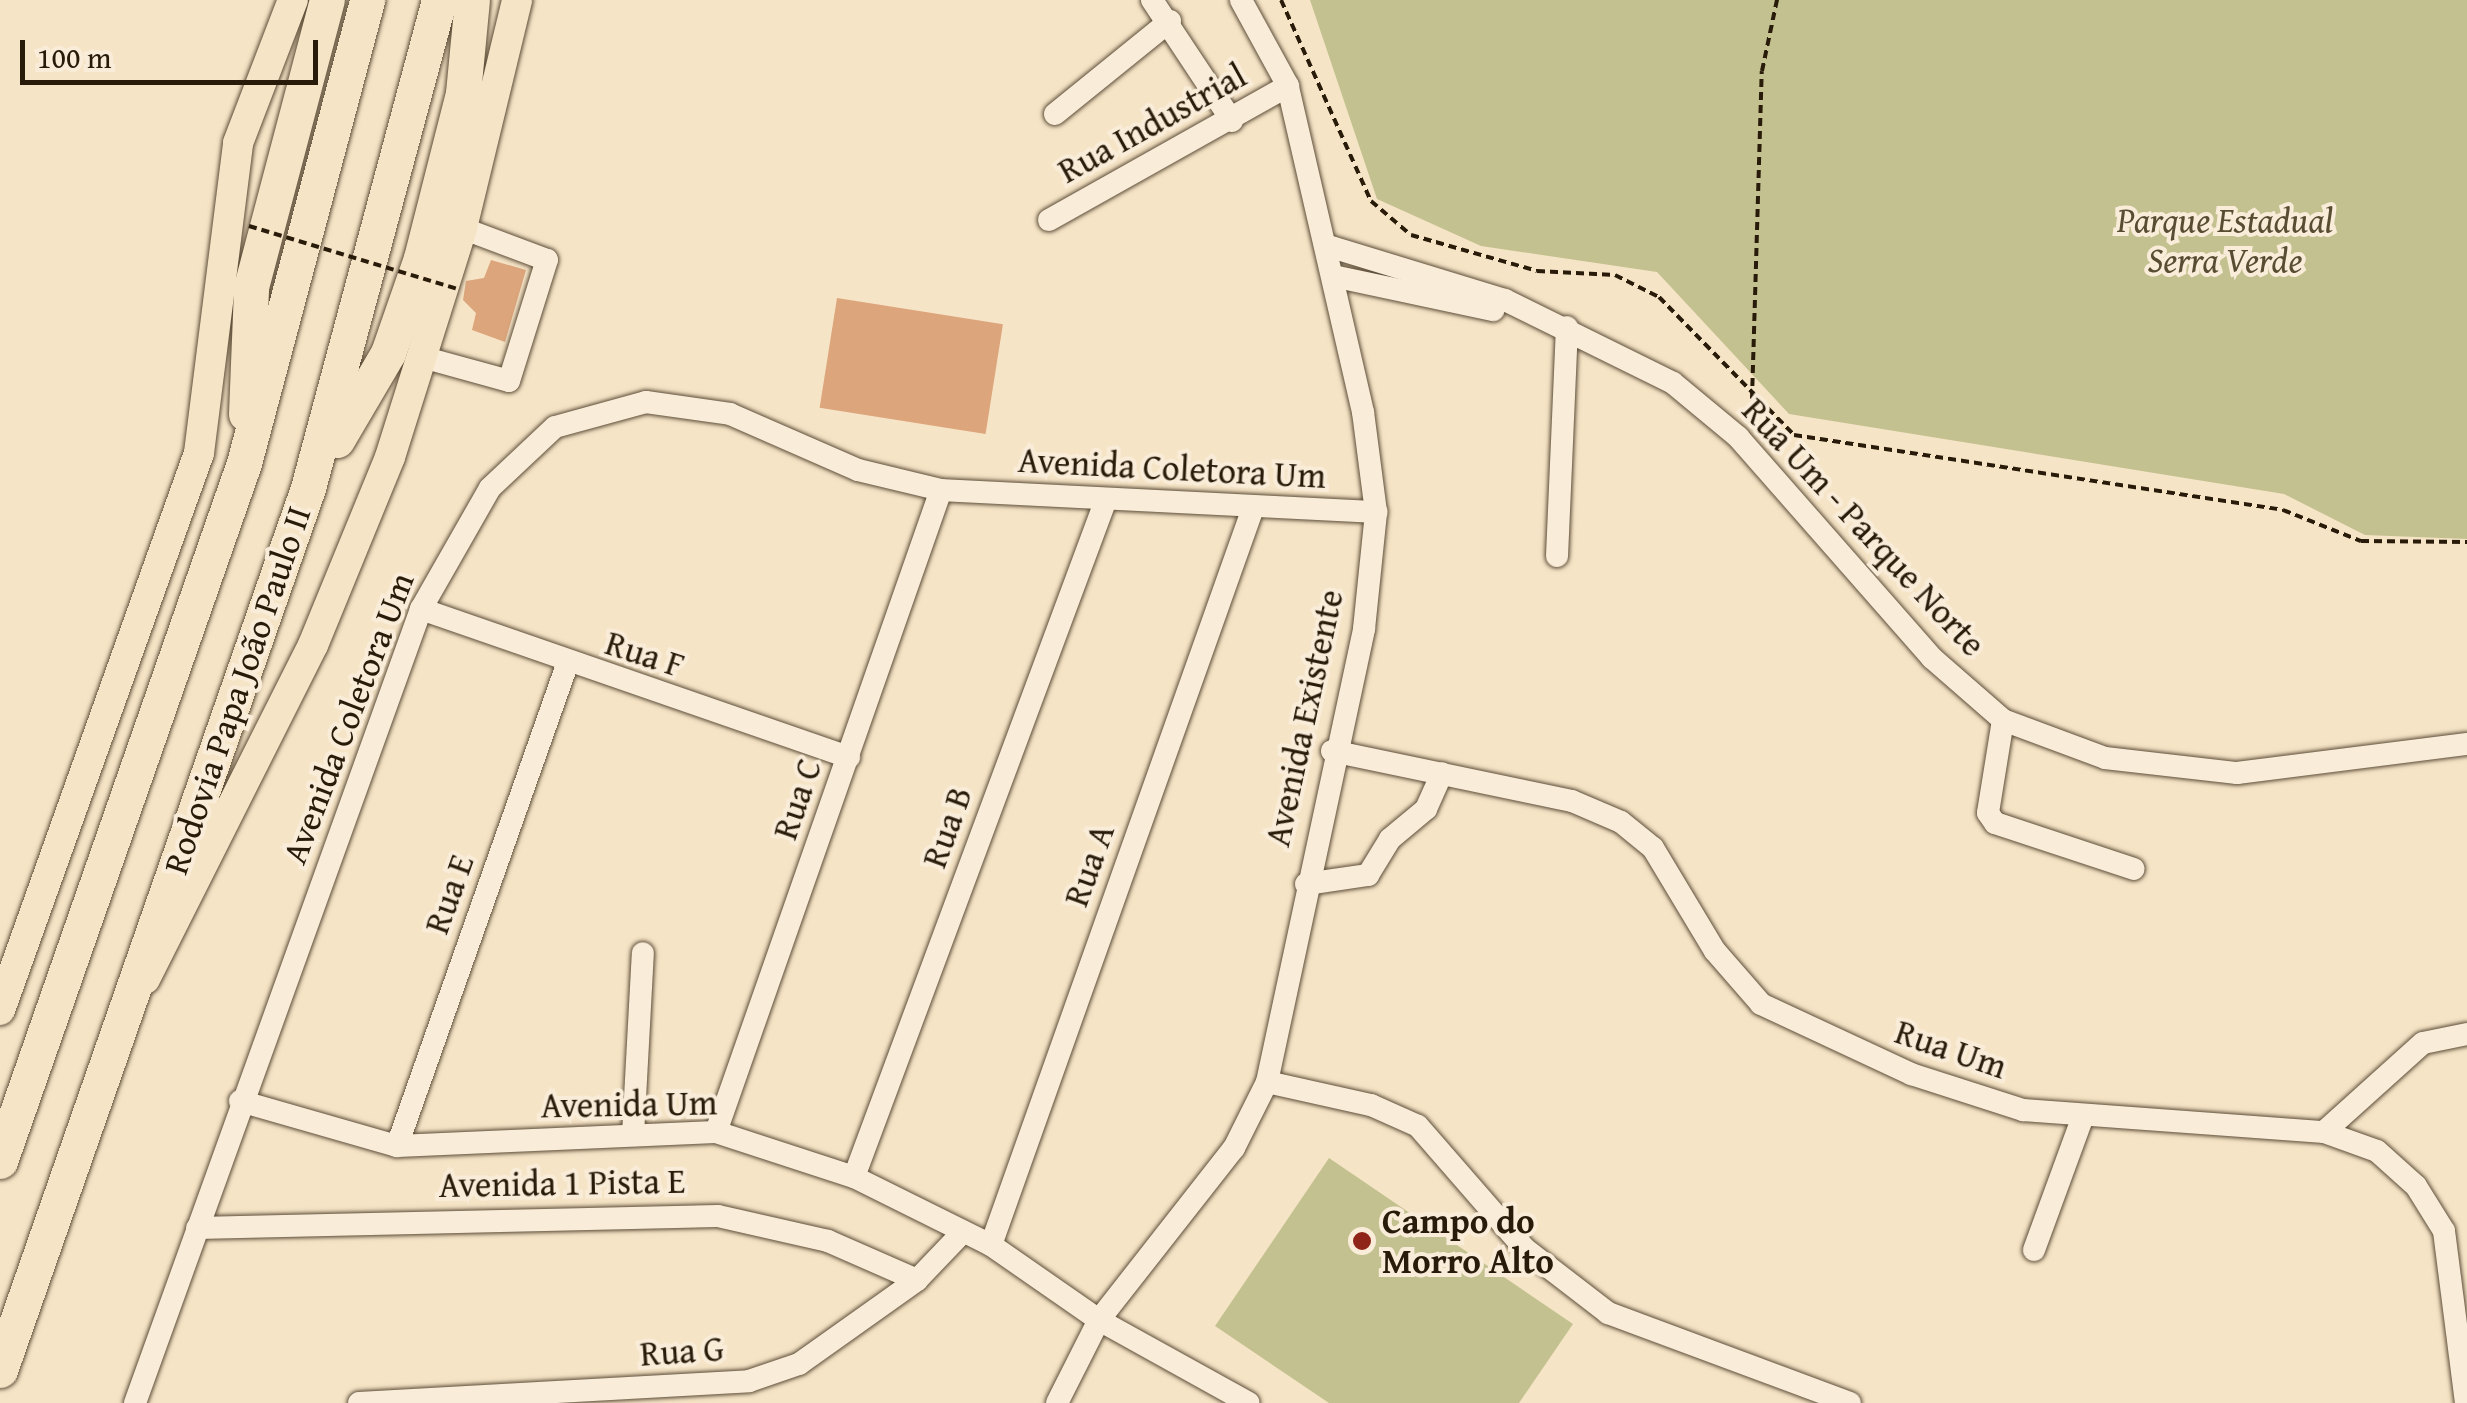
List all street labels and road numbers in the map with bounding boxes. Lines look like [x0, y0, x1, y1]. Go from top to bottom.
street label: Rua Industrial [1051, 54, 1253, 192]
street label: Rua Um - Parque Norte [1734, 389, 1994, 665]
street label: Avenida Coletora Um [1017, 439, 1327, 497]
street label: Rodovia Papa João Paulo II [154, 501, 320, 879]
street label: Avenida Coletora Um [273, 567, 423, 869]
street label: Avenida Existente [1256, 586, 1352, 850]
street label: Rua F [600, 622, 690, 686]
street label: Rua C [764, 753, 830, 845]
street label: Rua B [913, 781, 981, 873]
street label: Rua A [1055, 818, 1123, 912]
street label: Rua E [415, 849, 483, 939]
street label: Rua Um [1890, 1010, 2012, 1088]
street label: Avenida Um [540, 1081, 718, 1127]
street label: Avenida 1 Pista E [438, 1160, 686, 1206]
street label: Rua G [639, 1327, 725, 1375]

